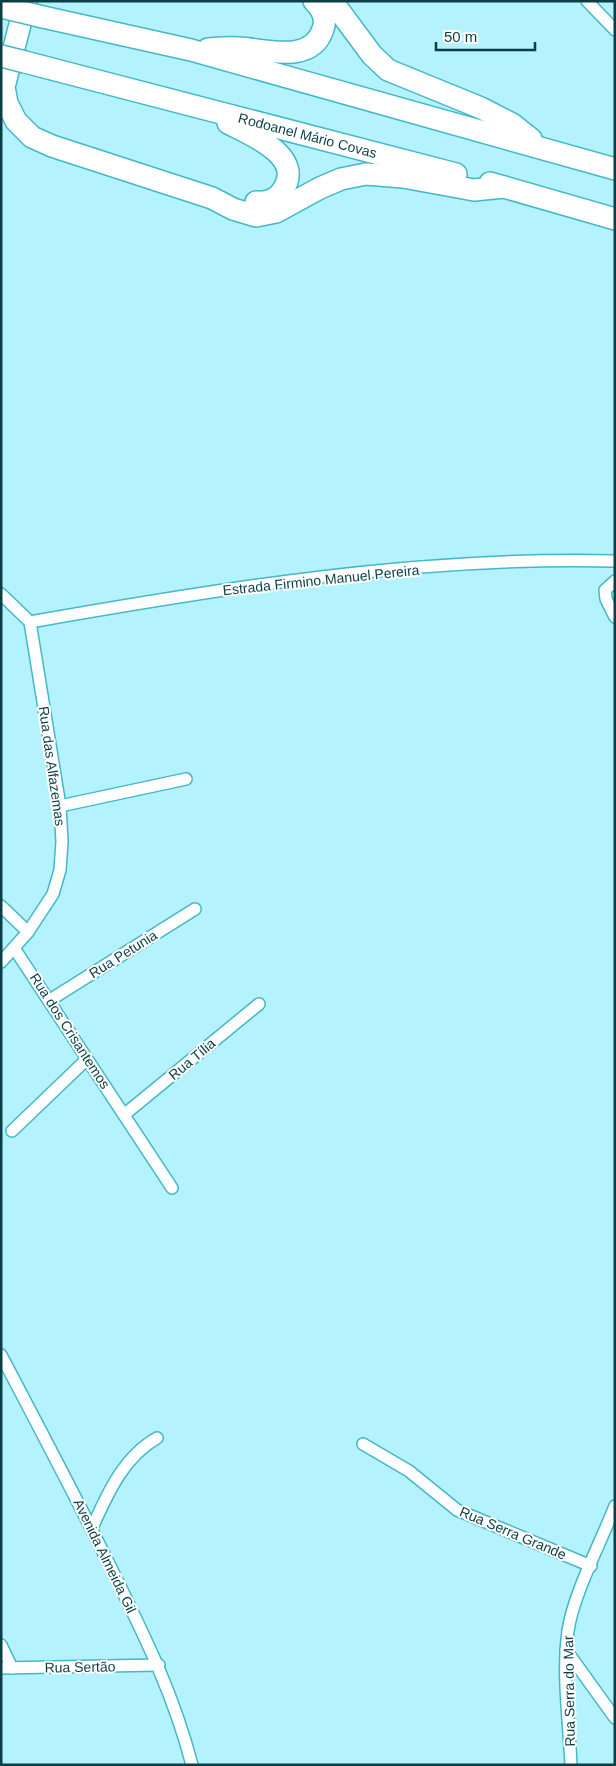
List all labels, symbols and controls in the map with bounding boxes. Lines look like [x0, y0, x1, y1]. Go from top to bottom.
scale bar [436, 20, 535, 52]
text: 50 m [444, 28, 477, 45]
street label: Rodoanel Mário Covas [237, 110, 379, 161]
street label: Estrada Firmino Manuel Pereira [222, 562, 420, 598]
street label: Rua das Alfazemas [36, 705, 68, 827]
street label: Rua Petunia [86, 927, 160, 981]
street label: Rua dos Crisantemos [27, 970, 113, 1092]
street label: Rua Tília [165, 1035, 219, 1083]
street label: Avenida Almeida Gil [70, 1496, 140, 1616]
street label: Rua Serra Grande [457, 1503, 569, 1563]
street label: Rua Serra do Mar [560, 1635, 578, 1747]
street label: Rua Sertão [44, 1658, 116, 1676]

